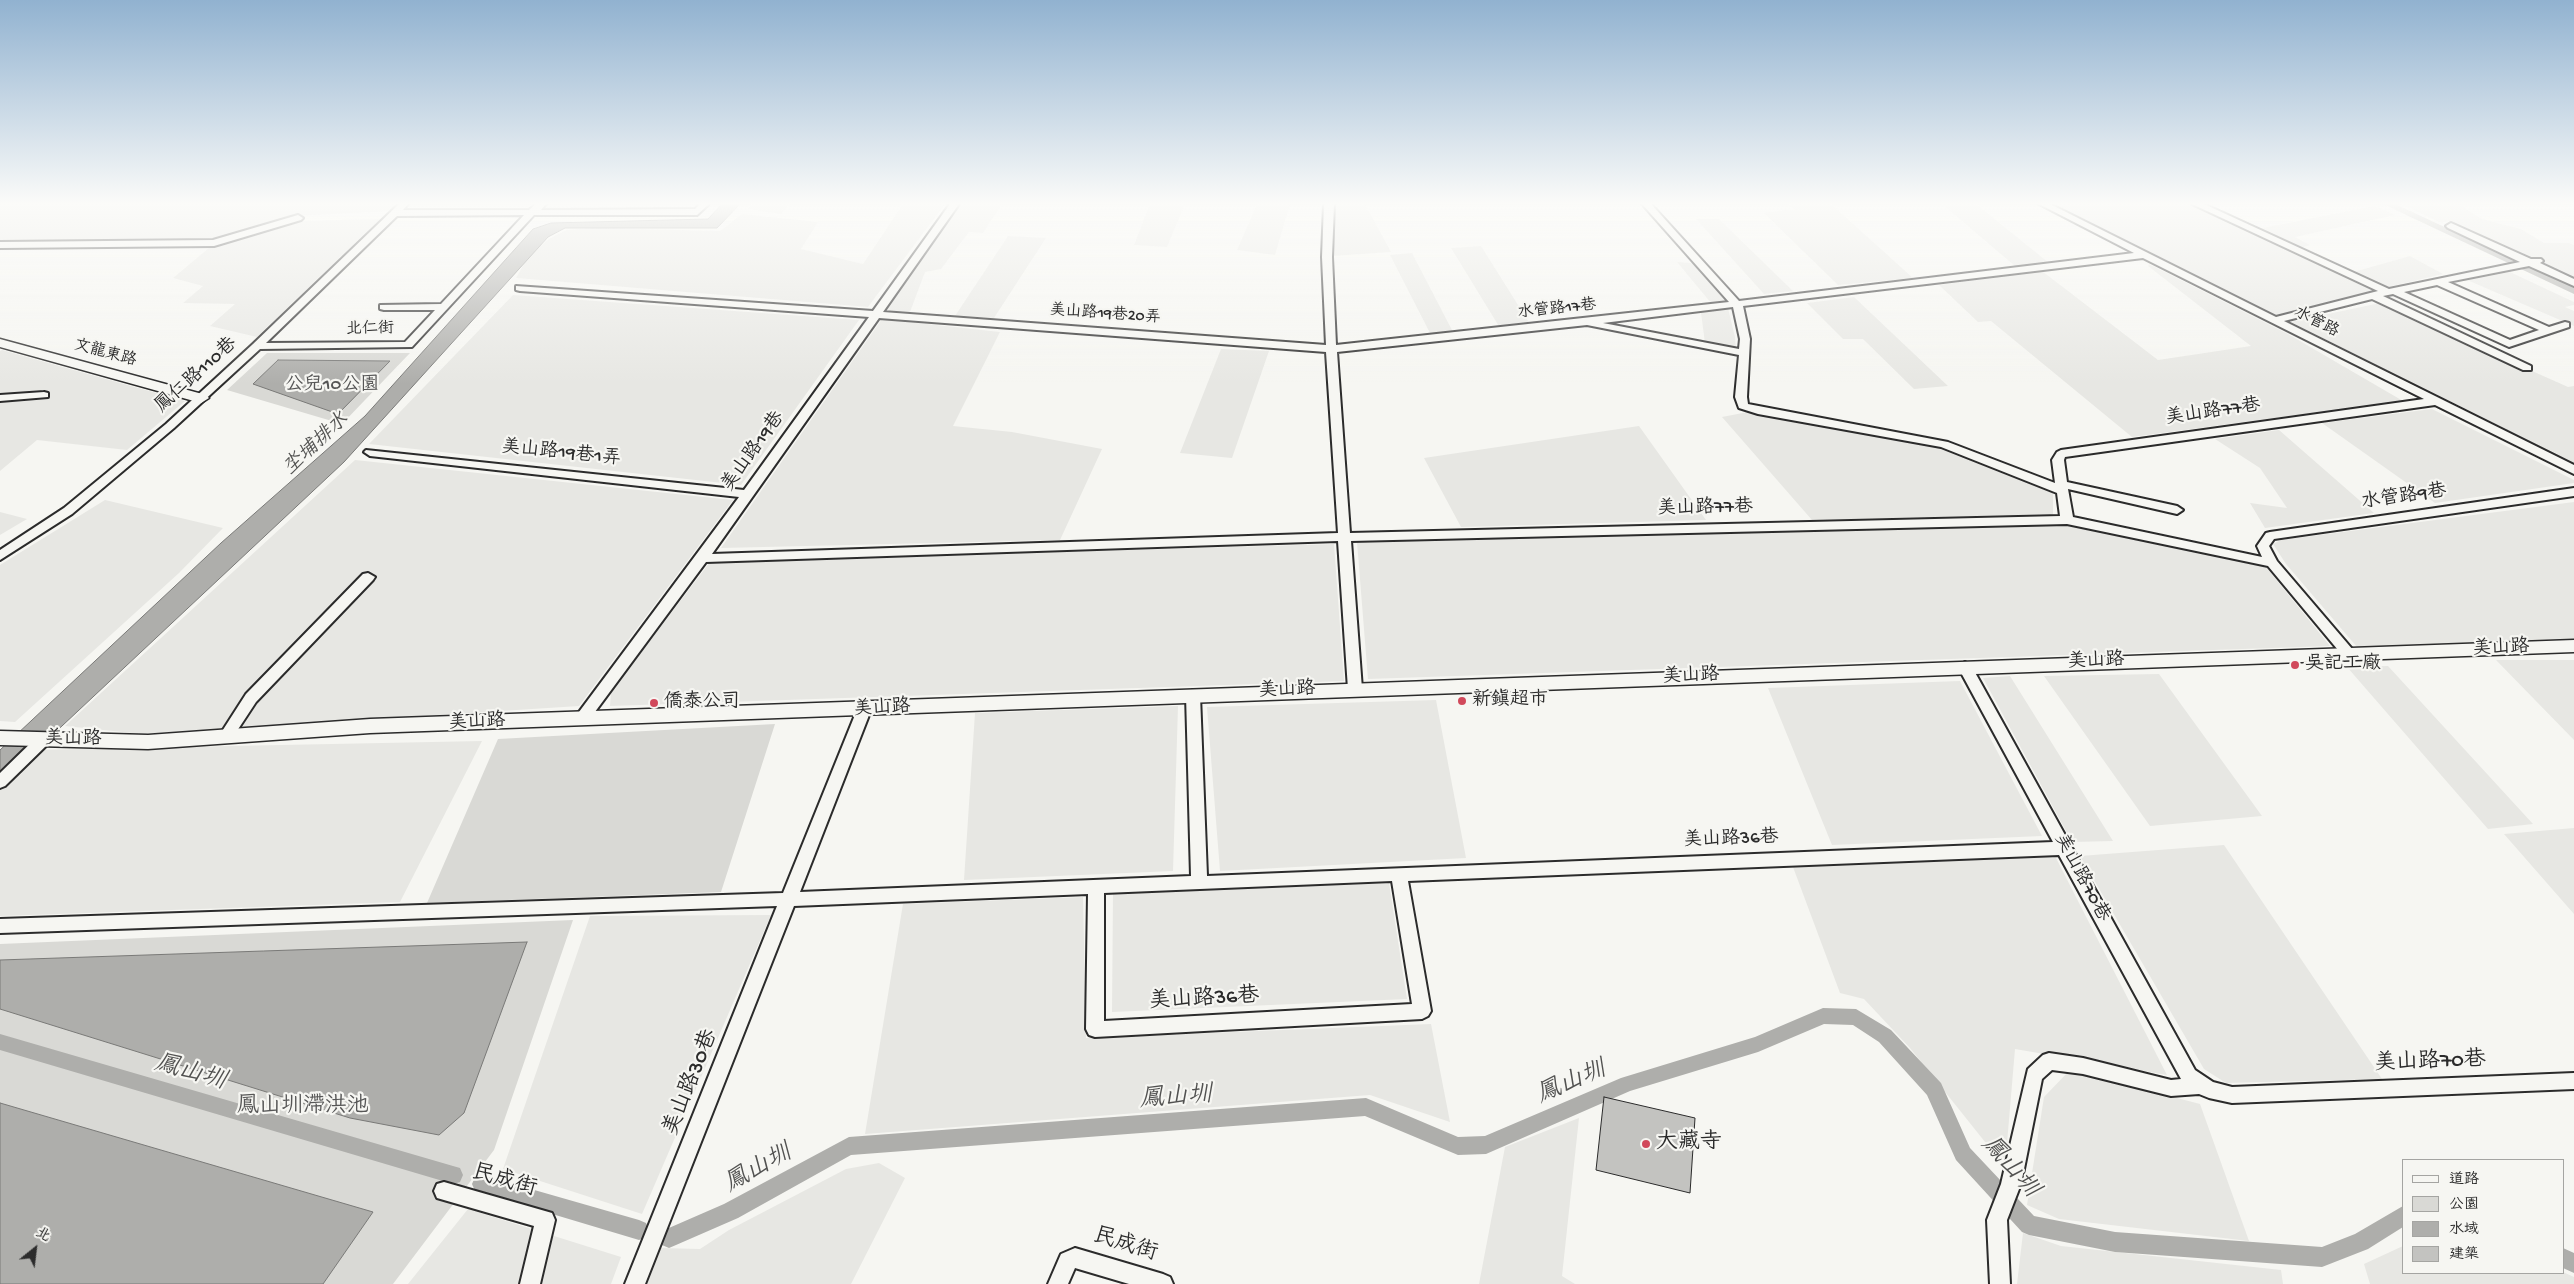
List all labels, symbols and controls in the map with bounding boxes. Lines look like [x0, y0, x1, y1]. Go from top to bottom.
street label: 水管路17巷 [1517, 296, 1597, 324]
street label: 美山路19巷20弄 [1049, 302, 1161, 328]
street label: 水管路 [2290, 304, 2342, 342]
street label: 北仁街 [346, 320, 394, 340]
street label: 鳳仁路110巷 [151, 333, 243, 419]
street label: 文龍東路 [72, 336, 138, 372]
park label: 公兒10公園 [285, 375, 379, 397]
street label: 美山路77巷 [2164, 395, 2262, 431]
street label: 美山路19巷 [717, 408, 791, 496]
water label: 坔埔排水 [280, 409, 354, 481]
street label: 美山路19巷1弄 [500, 436, 622, 472]
street label: 水管路9巷 [2360, 481, 2448, 515]
street label: 美山路77巷 [1657, 497, 1753, 521]
street label: 美山路 [2472, 637, 2530, 661]
street label: 美山路 [2067, 650, 2125, 674]
place label: 吳記工廠 [2305, 654, 2381, 676]
marker: 吳記工廠 [2289, 659, 2301, 671]
street label: 美山路 [1662, 665, 1720, 689]
street label: 美山路 [1258, 679, 1316, 703]
place label: 新鎮超市 [1472, 690, 1548, 712]
place label: 僑泰公司 [664, 692, 740, 714]
marker: 新鎮超市 [1456, 695, 1468, 707]
street label: 美山路 [853, 696, 911, 722]
marker: 僑泰公司 [648, 697, 660, 709]
street label: 美山路 [448, 711, 506, 735]
street label: 美山路 [44, 728, 102, 752]
street label: 美山路36巷 [1683, 827, 1779, 853]
street label: 美山路70巷 [2048, 830, 2114, 926]
street label: 美山路36巷 [1148, 984, 1260, 1016]
street label: 美山路30巷 [659, 1026, 725, 1140]
street label: 美山路70巷 [2374, 1048, 2486, 1078]
water label: 鳳山圳 [151, 1050, 229, 1098]
water label: 鳳山圳 [1533, 1057, 1611, 1111]
water label: 鳳山圳 [1139, 1082, 1213, 1116]
park label: 鳳山圳滯洪池 [237, 1095, 369, 1121]
place label: 大藏寺 [1656, 1131, 1722, 1157]
water label: 鳳山圳 [1974, 1132, 2044, 1204]
marker: 大藏寺 [1640, 1138, 1652, 1150]
water label: 鳳山圳 [721, 1140, 797, 1200]
legend [2402, 1159, 2564, 1274]
street label: 民成街 [469, 1160, 539, 1204]
text: 道路 [2449, 1171, 2479, 1189]
text: 公園 [2449, 1196, 2479, 1214]
text: 水域 [2449, 1221, 2479, 1239]
north arrow [10, 1224, 60, 1274]
street label: 民成街 [1090, 1224, 1160, 1268]
text: 北 [32, 1225, 53, 1246]
text: 建築 [2449, 1246, 2479, 1264]

